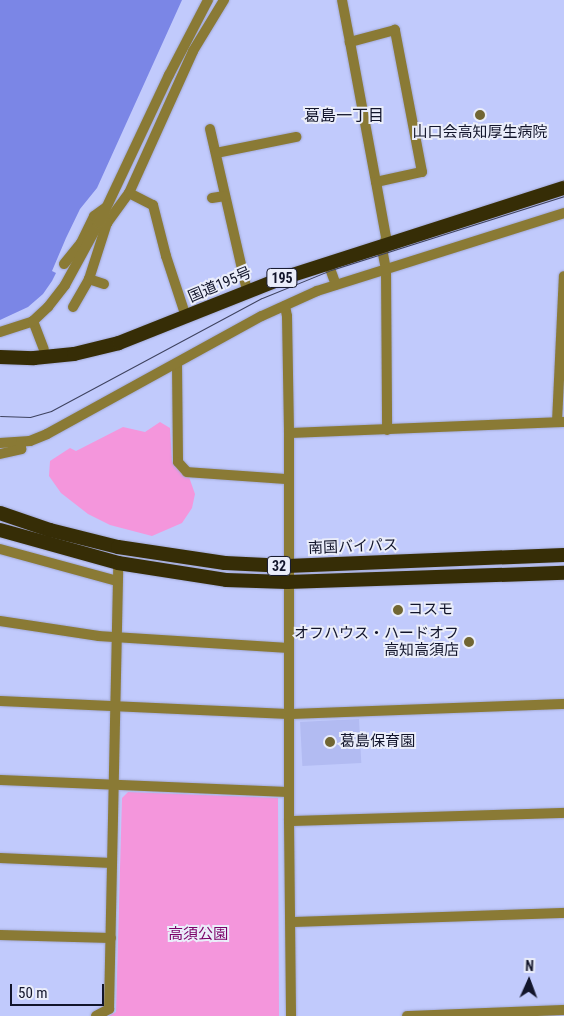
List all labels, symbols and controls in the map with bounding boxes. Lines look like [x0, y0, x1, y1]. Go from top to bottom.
district label: 葛島一丁目 [304, 106, 384, 126]
marker: 山口会高知厚生病院 [473, 108, 487, 122]
place label: 山口会高知厚生病院 [413, 124, 547, 142]
street label: 国道195号 [186, 264, 254, 306]
road number: 195 [266, 266, 298, 290]
street label: 南国バイパス [308, 536, 398, 558]
road number: 32 [266, 554, 292, 578]
place label: コスモ [408, 601, 453, 619]
marker: コスモ [392, 604, 404, 616]
place label: オフハウス・ハードオフ 高知高須店 [294, 624, 459, 659]
marker: オフハウス・ハードオフ 高知高須店 [463, 636, 475, 648]
place label: 葛島保育園 [340, 733, 415, 751]
marker: 葛島保育園 [324, 736, 336, 748]
park label: 高須公園 [168, 926, 228, 944]
north arrow [504, 956, 554, 1006]
text: N [525, 958, 534, 974]
scale bar [12, 974, 106, 1006]
text: 50 m [18, 984, 48, 1002]

